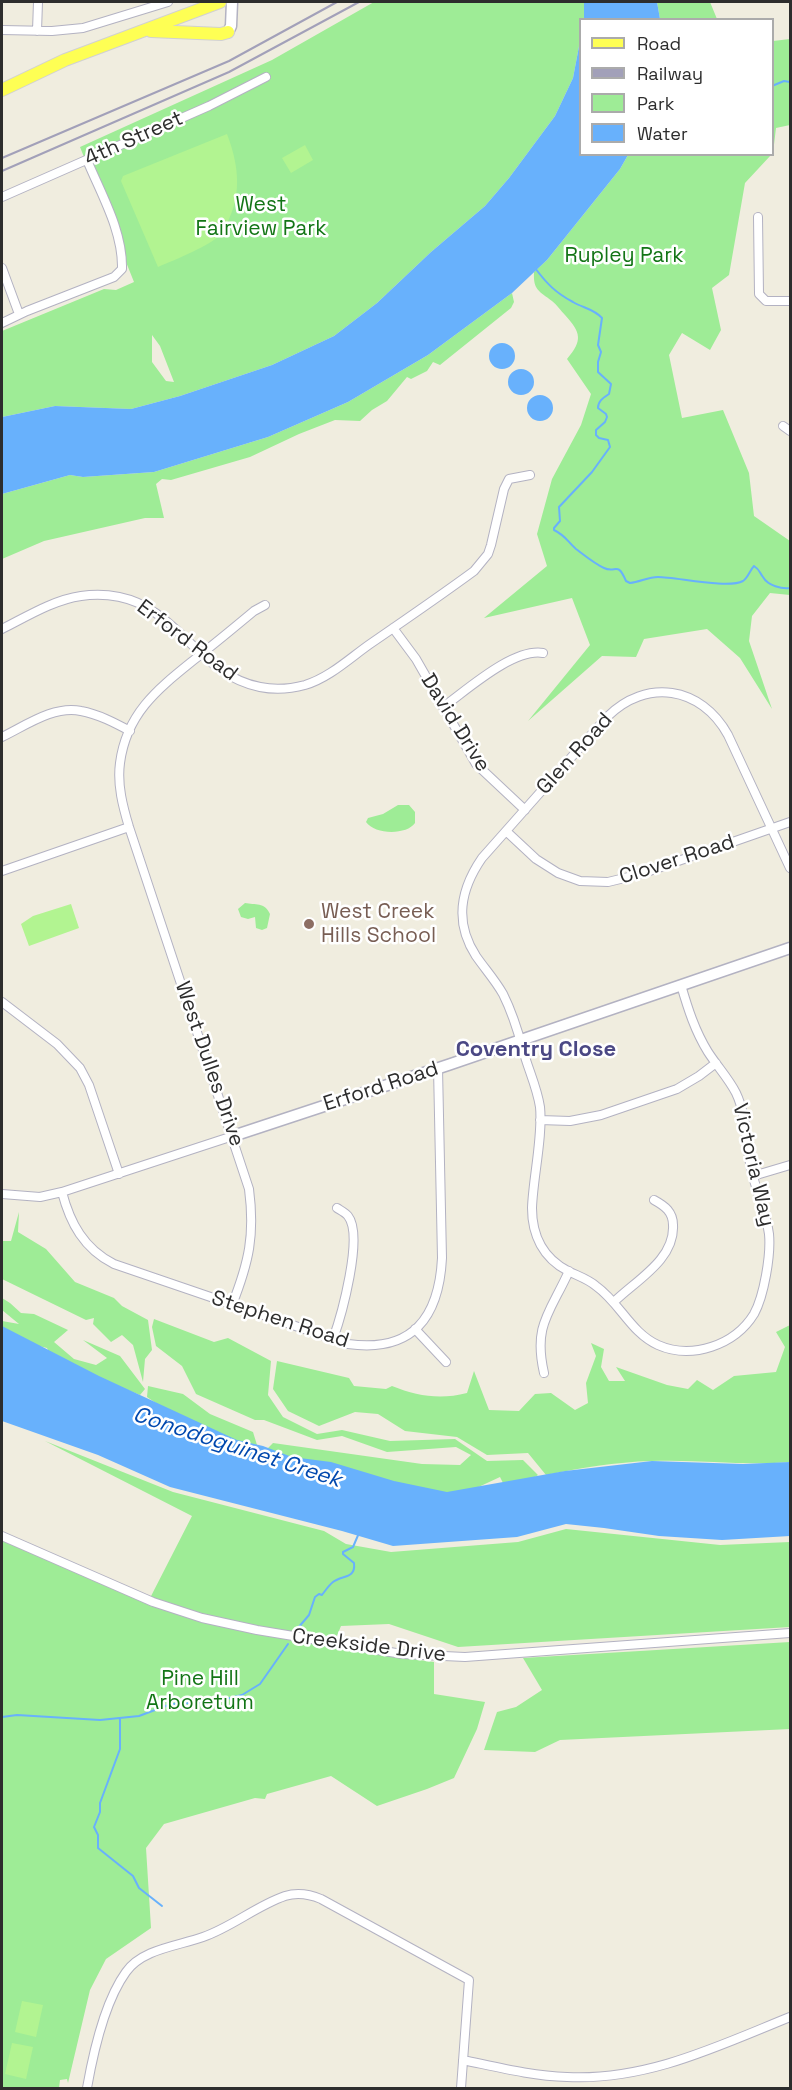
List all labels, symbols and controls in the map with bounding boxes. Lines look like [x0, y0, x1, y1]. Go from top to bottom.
legend [579, 18, 774, 156]
text: Road [637, 32, 681, 55]
text: Railway [637, 62, 703, 85]
text: Park [637, 92, 674, 115]
street label: 4th Street [81, 106, 187, 172]
text: Water [637, 122, 688, 145]
park label: West Fairview Park [196, 192, 326, 242]
park label: Rupley Park [564, 243, 684, 269]
street label: Erford Road [132, 595, 242, 687]
street label: David Drive [415, 669, 495, 777]
street label: Glen Road [532, 708, 618, 800]
street label: Clover Road [616, 830, 738, 890]
place label: West Creek Hills School [321, 899, 436, 949]
marker: West Creek Hills School [302, 917, 316, 931]
street label: West Dulles Drive [169, 978, 249, 1150]
district label: Coventry Close [456, 1037, 616, 1063]
street label: Erford Road [320, 1057, 442, 1117]
street label: Victoria Way [727, 1101, 779, 1229]
street label: Stephen Road [208, 1286, 352, 1354]
water label: Conodoguinet Creek [130, 1402, 344, 1494]
street label: Creekside Drive [291, 1624, 447, 1668]
park label: Pine Hill Arboretum [146, 1666, 254, 1716]

